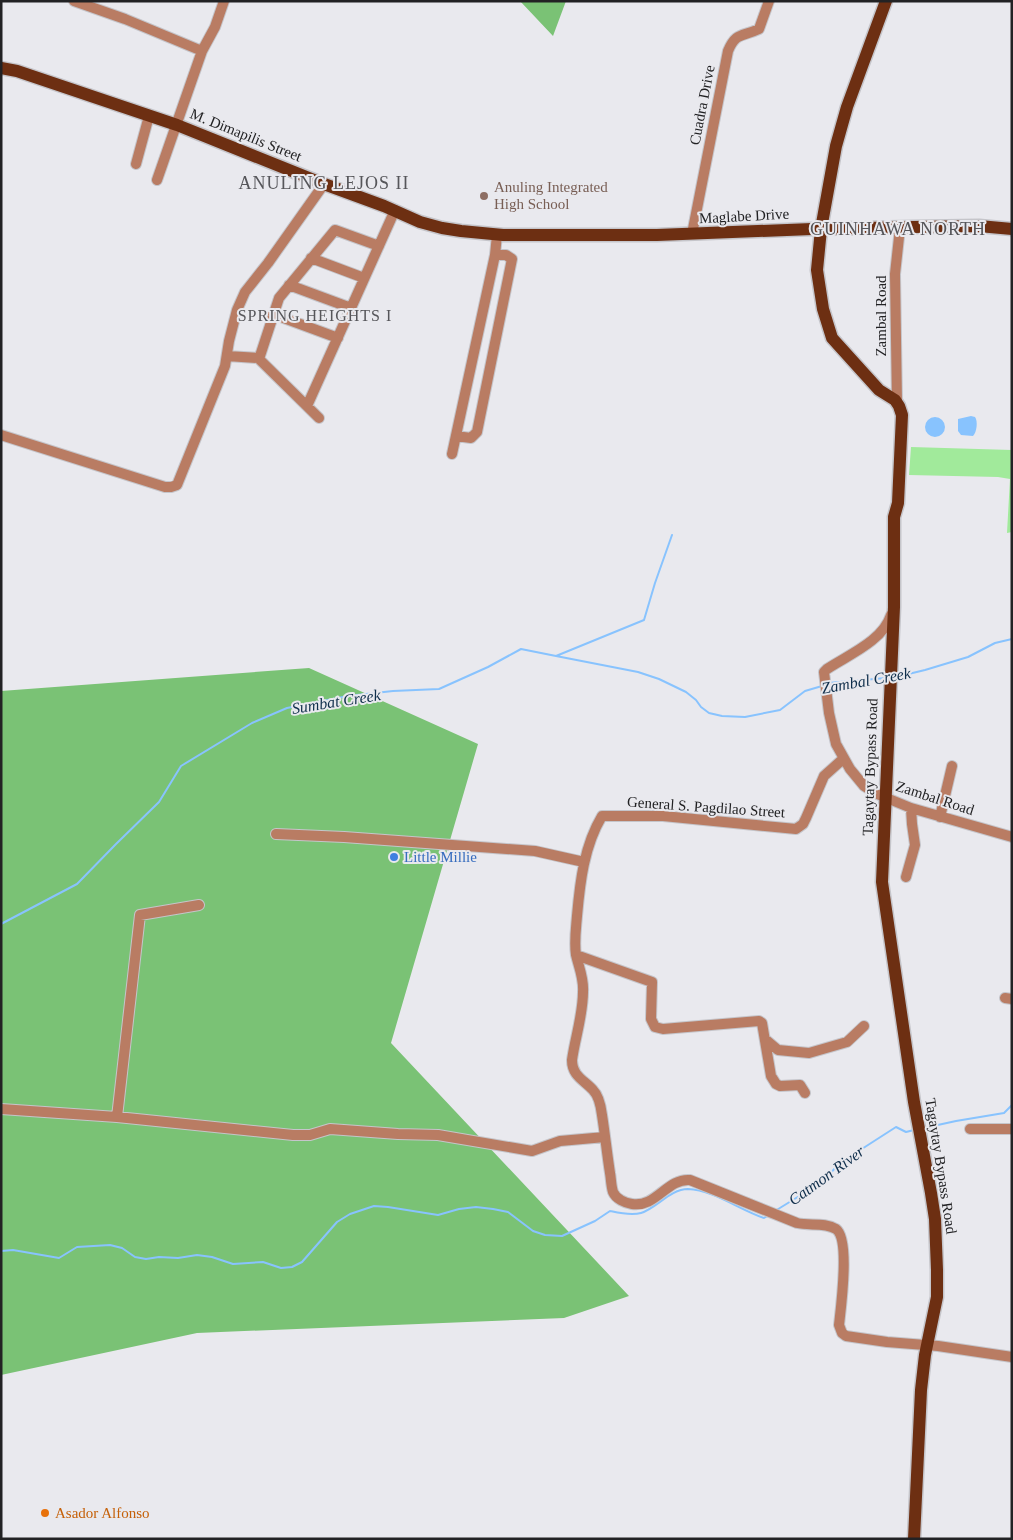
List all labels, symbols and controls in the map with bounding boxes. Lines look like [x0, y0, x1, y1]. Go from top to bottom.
street label: Cuadra Drive [686, 63, 718, 146]
street label: M. Dimapilis Street [188, 105, 305, 165]
district label: ANULING LEJOS II [239, 173, 409, 193]
place label: Anuling Integrated High School [494, 179, 608, 212]
marker: Anuling Integrated High School [478, 190, 490, 202]
street label: Maglabe Drive [698, 206, 790, 226]
district label: GUINHAWA NORTH [810, 219, 986, 239]
street label: Zambal Road [873, 275, 889, 357]
district label: SPRING HEIGHTS I [238, 307, 392, 324]
water label: Zambal Creek [820, 664, 913, 697]
water label: Sumbat Creek [290, 686, 383, 717]
street label: Tagaytay Bypass Road [860, 698, 880, 836]
street label: Zambal Road [894, 778, 977, 818]
street label: General S. Pagdilao Street [626, 793, 786, 821]
place label: Little Millie [404, 849, 477, 865]
marker: Little Millie [388, 851, 400, 863]
street label: Tagaytay Bypass Road [922, 1097, 960, 1236]
water label: Catmon River [785, 1142, 868, 1209]
place label: Asador Alfonso [55, 1505, 150, 1521]
marker: Asador Alfonso [39, 1507, 51, 1519]

